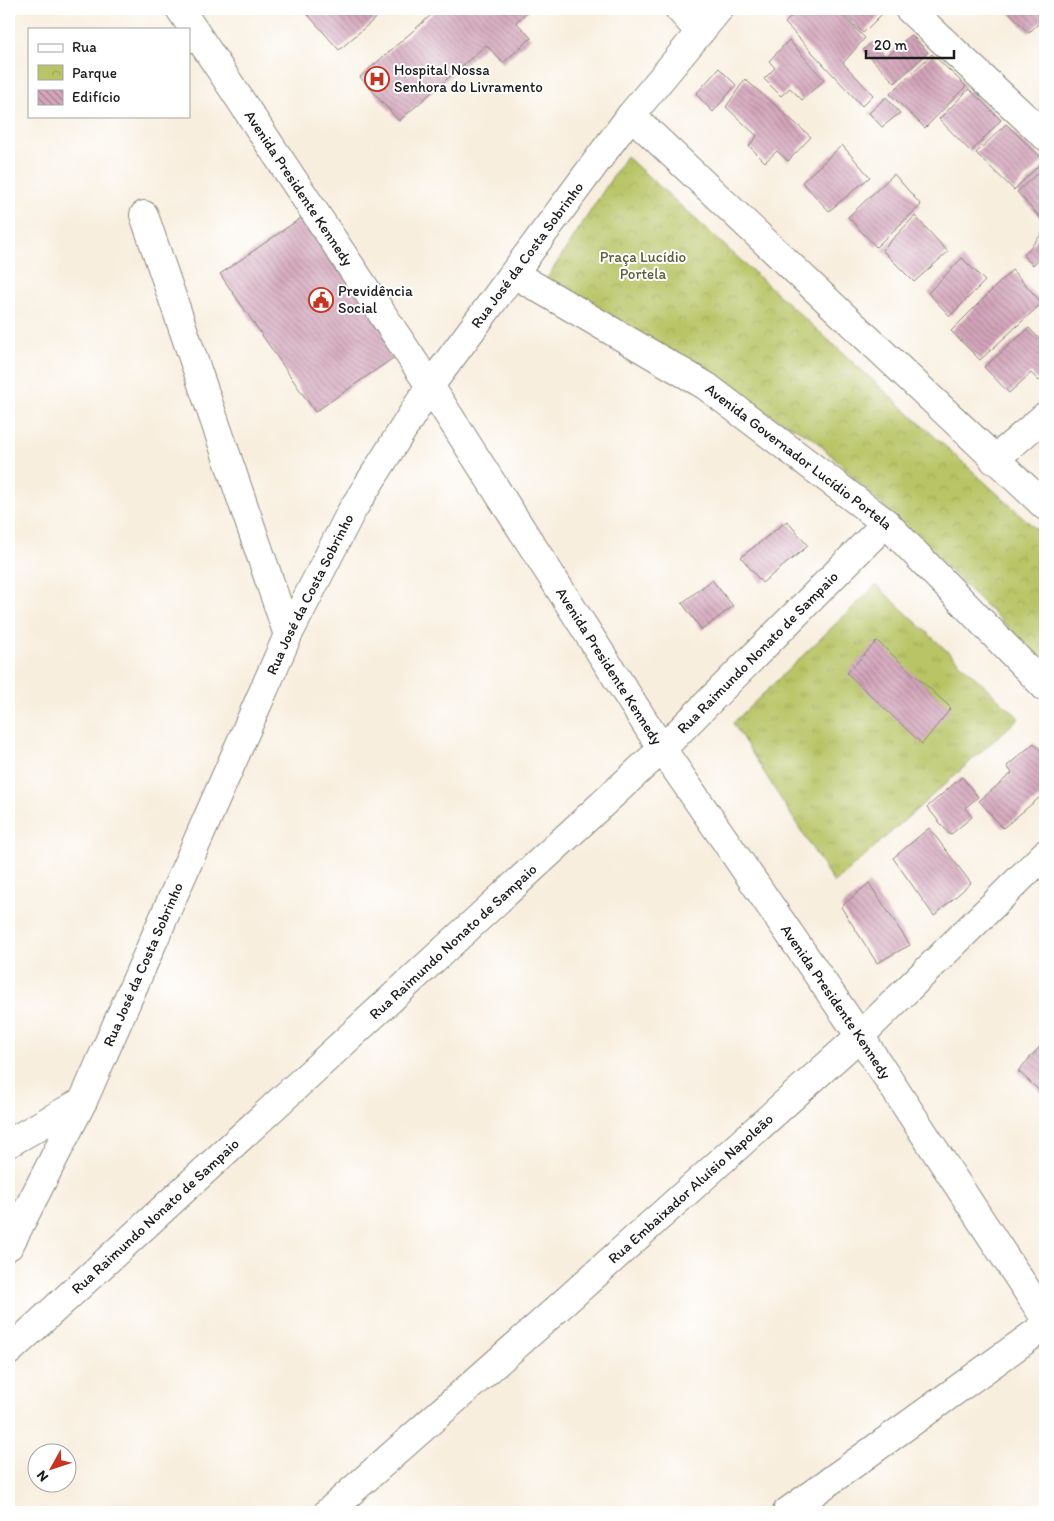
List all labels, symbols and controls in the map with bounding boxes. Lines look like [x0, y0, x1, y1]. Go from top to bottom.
legend [28, 28, 190, 118]
scale bar [866, 28, 954, 60]
text: 20 m [874, 36, 908, 54]
text: Rua [72, 38, 97, 56]
place label: Hospital Nossa Senhora do Livramento [394, 61, 543, 96]
text: Parque [72, 64, 117, 82]
hospital icon: Hospital Nossa Senhora do Livramento [364, 66, 390, 92]
text: Edifício [72, 88, 120, 106]
street label: Avenida Presidente Kennedy [241, 107, 357, 269]
street label: Rua José da Costa Sobrinho [467, 178, 587, 332]
park label: Praça Lucídio Portela [600, 248, 686, 283]
place label: Previdência Social [338, 282, 413, 317]
public building icon: Previdência Social [308, 287, 334, 313]
street label: Avenida Governador Lucídio Portela [702, 380, 897, 534]
street label: Rua José da Costa Sobrinho [263, 511, 358, 678]
street label: Rua Raimundo Nonato de Sampaio [673, 568, 842, 737]
street label: Avenida Presidente Kennedy [552, 584, 666, 748]
street label: Rua Raimundo Nonato de Sampaio [366, 860, 541, 1023]
street label: Rua José da Costa Sobrinho [99, 880, 187, 1049]
street label: Avenida Presidente Kennedy [777, 921, 895, 1083]
street label: Rua Embaixador Aluísio Napoleão [605, 1110, 777, 1267]
street label: Rua Raimundo Nonato de Sampaio [68, 1134, 243, 1298]
north arrow [28, 1444, 78, 1494]
text: N [33, 1467, 52, 1485]

